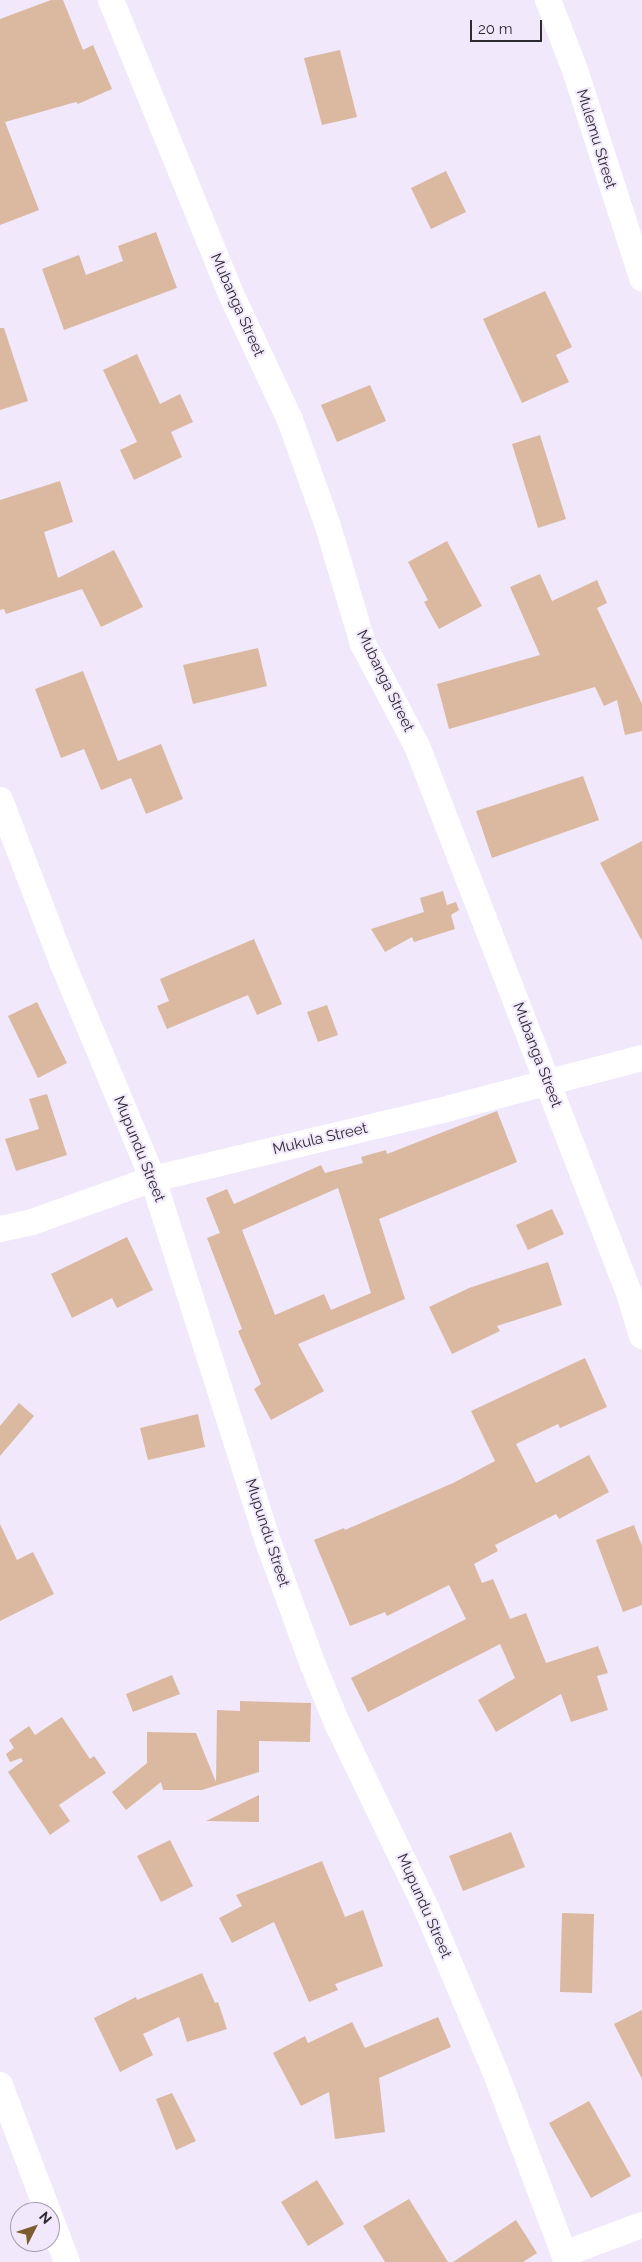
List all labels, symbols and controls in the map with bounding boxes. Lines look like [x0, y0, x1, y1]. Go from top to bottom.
scale bar [472, 10, 544, 42]
text: 20 m [478, 20, 513, 38]
street label: Mulemu Street [572, 87, 620, 191]
street label: Mubanga Street [206, 251, 268, 359]
street label: Mubanga Street [353, 627, 417, 735]
street label: Mubanga Street [509, 1000, 565, 1110]
street label: Mupundu Street [110, 1093, 168, 1205]
street label: Mukula Street [271, 1119, 369, 1159]
street label: Mupundu Street [241, 1477, 293, 1589]
street label: Mupundu Street [393, 1851, 455, 1961]
north arrow [10, 2202, 60, 2252]
text: N [36, 2209, 55, 2227]

